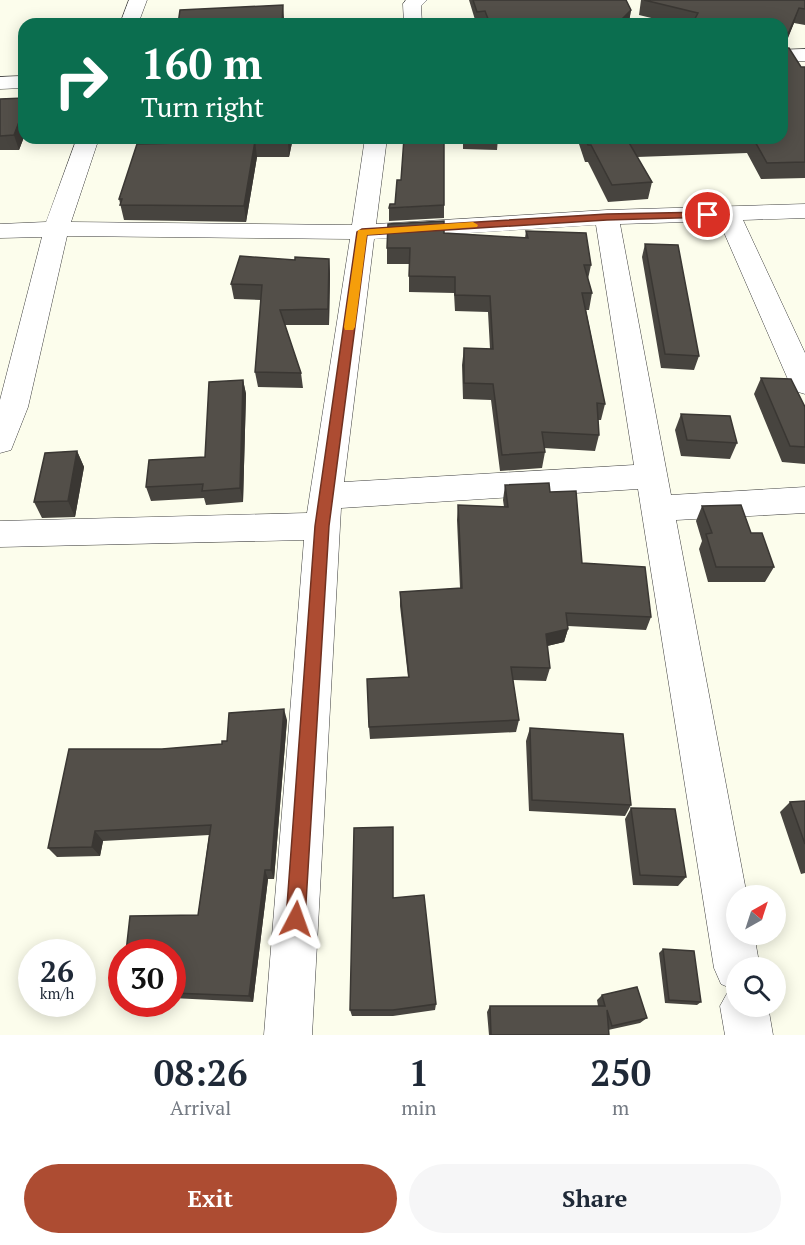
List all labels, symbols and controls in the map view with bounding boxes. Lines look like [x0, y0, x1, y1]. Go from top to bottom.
text: 160 m [141, 35, 262, 91]
icon: right [42, 42, 120, 120]
text: Turn right [141, 89, 264, 125]
pin [682, 189, 733, 240]
icon: arrive [691, 198, 724, 231]
north arrow [726, 885, 786, 945]
map controls [726, 885, 786, 1017]
position arrow [264, 887, 328, 951]
speed limit sign: 30 [108, 939, 186, 1017]
text: 26 [40, 951, 74, 991]
button: search [726, 957, 786, 1017]
text: km/h [40, 983, 74, 1003]
text: 08:26 [154, 1049, 247, 1096]
text: 1 [409, 1049, 429, 1096]
text: 250 [590, 1049, 651, 1096]
text: Arrival [170, 1094, 231, 1121]
text: min [401, 1094, 436, 1121]
text: m [612, 1094, 629, 1121]
button: Exit [24, 1164, 397, 1233]
button: Share [409, 1164, 781, 1233]

